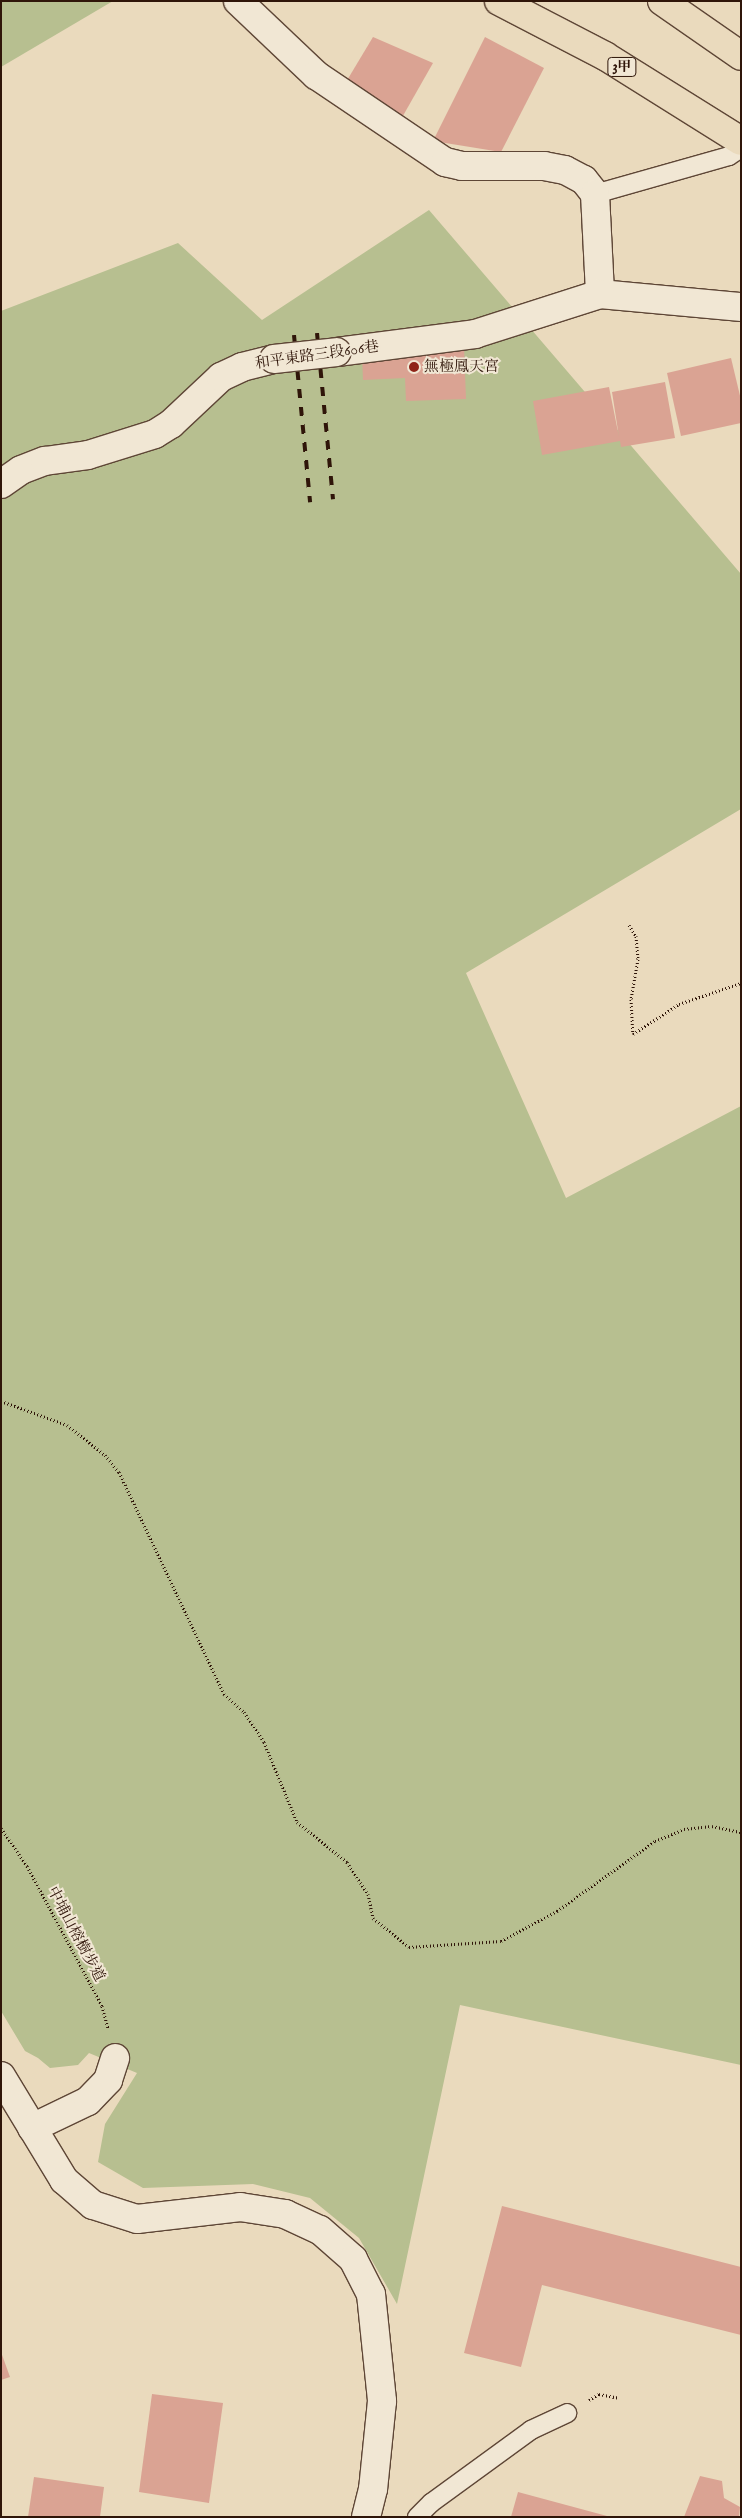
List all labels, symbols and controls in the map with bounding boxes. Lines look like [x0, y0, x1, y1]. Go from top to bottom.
road number: 3甲 [607, 56, 637, 78]
street label: 和平東路三段606巷 [254, 337, 380, 373]
place label: 無極鳳天宮 [424, 358, 499, 376]
marker: 無極鳳天宮 [408, 361, 420, 373]
street label: 中埔山榕樹步道 [43, 1883, 109, 1985]

